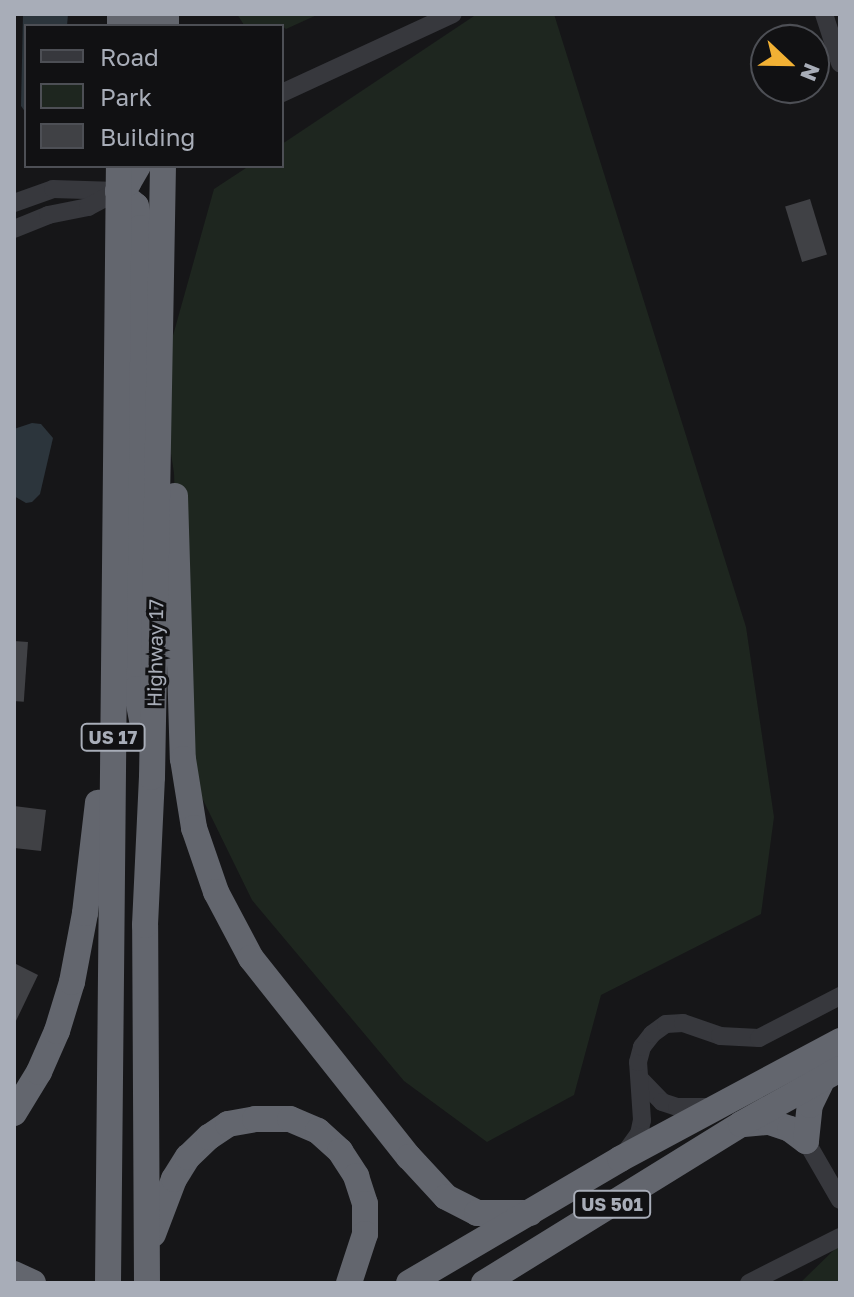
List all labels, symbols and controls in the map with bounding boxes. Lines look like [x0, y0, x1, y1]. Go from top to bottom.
legend [24, 24, 284, 168]
north arrow [750, 24, 830, 104]
text: Road [100, 42, 159, 71]
text: N [795, 60, 827, 85]
text: Park [100, 82, 152, 111]
text: Building [100, 122, 195, 151]
street label: Highway 17 [142, 599, 168, 707]
road number: US 17 [79, 723, 147, 751]
road number: US 501 [572, 1190, 652, 1218]

